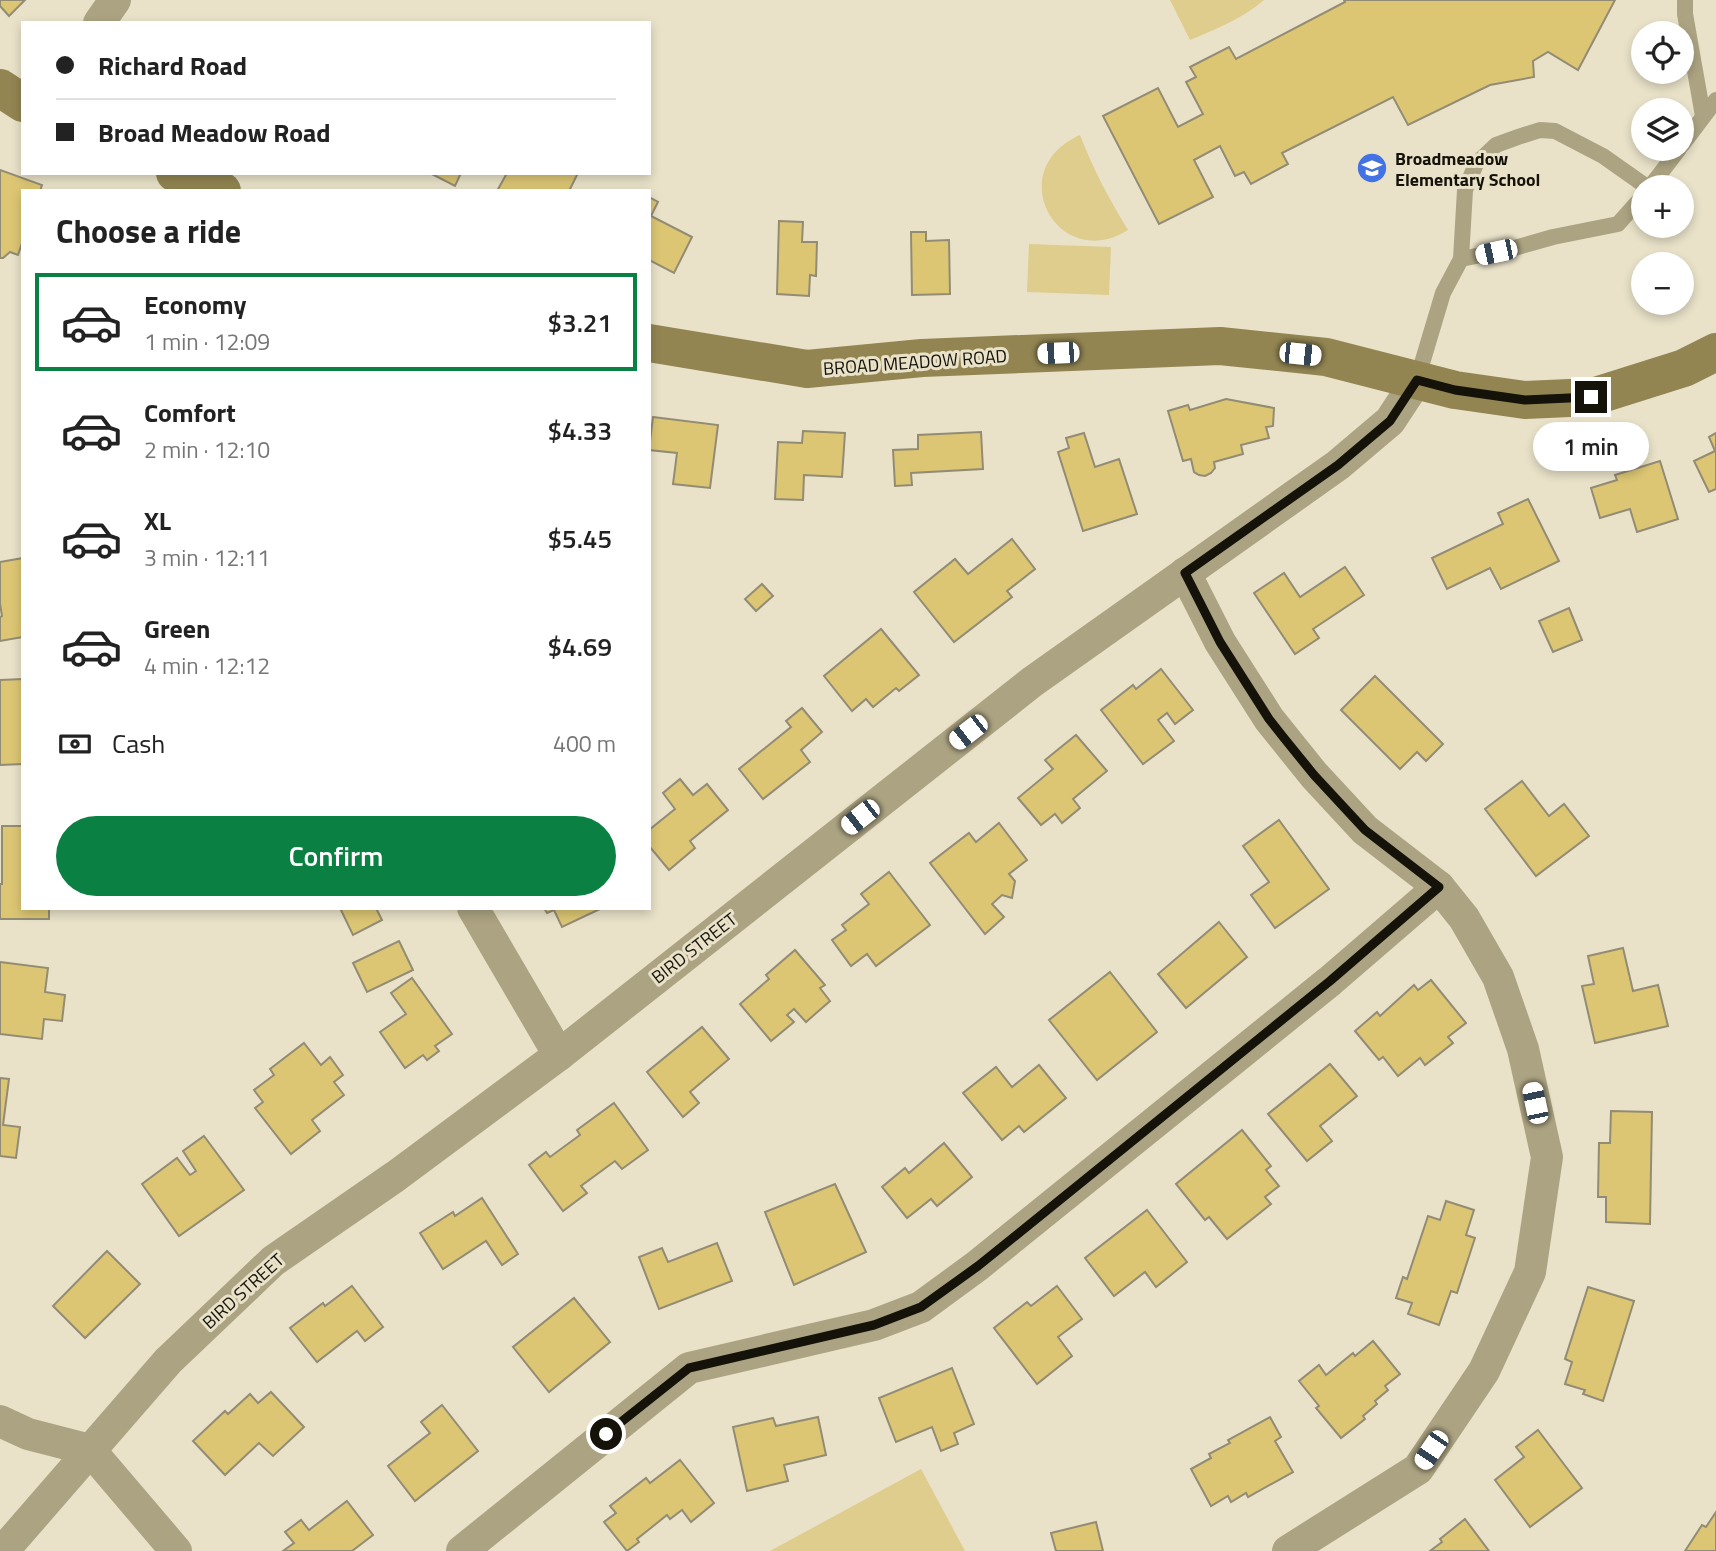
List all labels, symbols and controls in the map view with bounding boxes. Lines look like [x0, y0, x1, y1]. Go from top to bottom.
map controls [1631, 21, 1694, 315]
button: locate [1631, 21, 1694, 84]
text: Richard Road [98, 46, 247, 85]
button: layers [1631, 98, 1694, 161]
text: Broad Meadow Road [98, 113, 331, 152]
place label: Broadmeadow Elementary School [1395, 145, 1540, 193]
school or university icon: Broadmeadow Elementary School [1355, 151, 1389, 185]
button: + [1631, 175, 1694, 238]
text: Choose a ride [56, 207, 241, 255]
car [1474, 237, 1519, 267]
button: − [1631, 252, 1694, 315]
text: Economy [144, 285, 246, 324]
icon: car [60, 291, 123, 354]
text: $3.21 [548, 303, 612, 342]
text: 1 min · 12:09 [144, 324, 270, 359]
car [1279, 341, 1322, 367]
street label: BROAD MEADOW ROAD [822, 342, 1008, 382]
car [1037, 342, 1080, 364]
route end [1575, 381, 1607, 413]
text: Comfort [144, 393, 236, 432]
icon: car [60, 399, 123, 462]
text: $4.33 [548, 411, 612, 450]
callout: 1 min [1533, 422, 1649, 471]
text: 1 min [1563, 429, 1619, 464]
text: 2 min · 12:10 [144, 432, 270, 467]
text: XL [144, 501, 171, 540]
icon: car [60, 507, 123, 570]
text: $5.45 [548, 519, 612, 558]
text: 3 min · 12:11 [144, 540, 270, 575]
text: Green [144, 609, 210, 648]
icon: car [60, 615, 123, 678]
text: $4.69 [548, 627, 612, 666]
text: 4 min · 12:12 [144, 648, 270, 683]
car [945, 711, 992, 753]
text: Cash [112, 724, 165, 763]
icon: cash [56, 725, 94, 763]
text: 400 m [553, 726, 616, 761]
car [837, 796, 884, 838]
button: Confirm [56, 816, 616, 896]
street label: BIRD STREET [646, 906, 743, 990]
car [1521, 1080, 1550, 1126]
street label: BIRD STREET [196, 1247, 290, 1335]
route start [590, 1418, 622, 1450]
car [1411, 1427, 1452, 1473]

